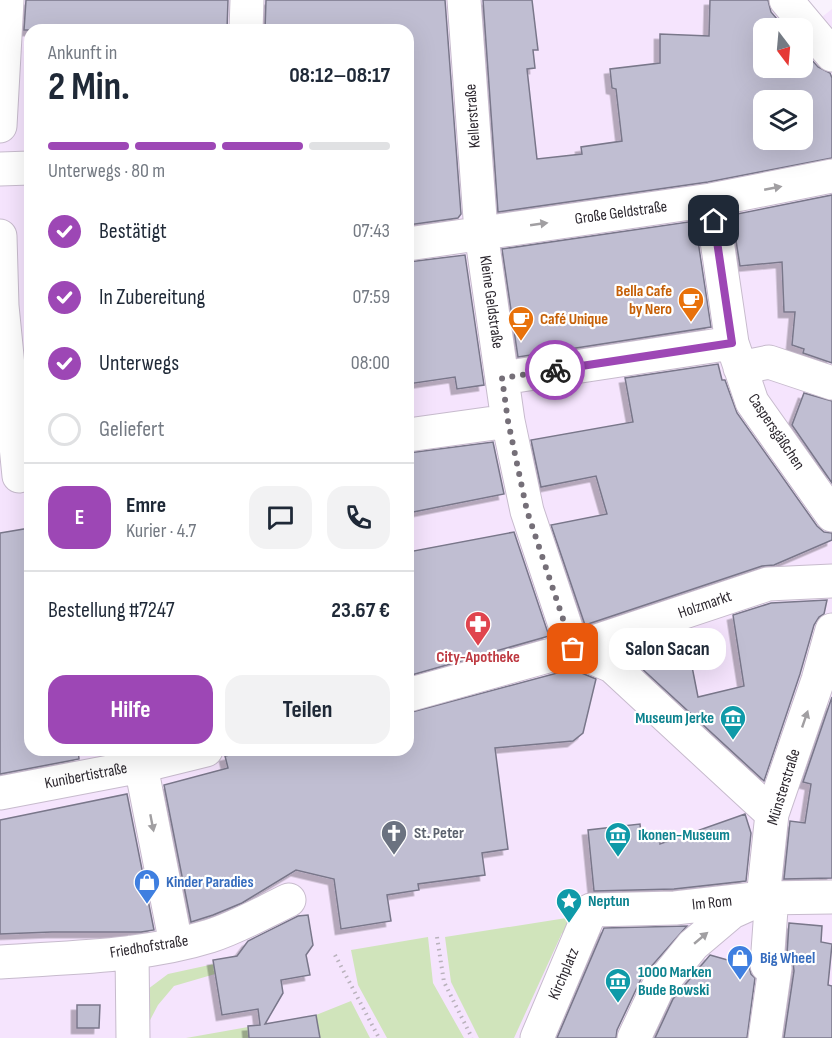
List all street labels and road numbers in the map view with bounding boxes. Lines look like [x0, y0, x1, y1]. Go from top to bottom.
street label: Kellerstraße [461, 83, 485, 149]
street label: Große Geldstraße [574, 197, 668, 229]
street label: Kleine Geldstraße [475, 254, 507, 350]
street label: Caspersgäßchen [744, 390, 808, 474]
street label: Holzmarkt [676, 587, 734, 623]
street label: Münsterstraße [763, 747, 805, 827]
street label: Kunibertistraße [43, 759, 129, 793]
street label: Im Rom [691, 891, 733, 915]
street label: Friedhofstraße [108, 931, 190, 963]
street label: Kirchplatz [545, 945, 583, 1003]

